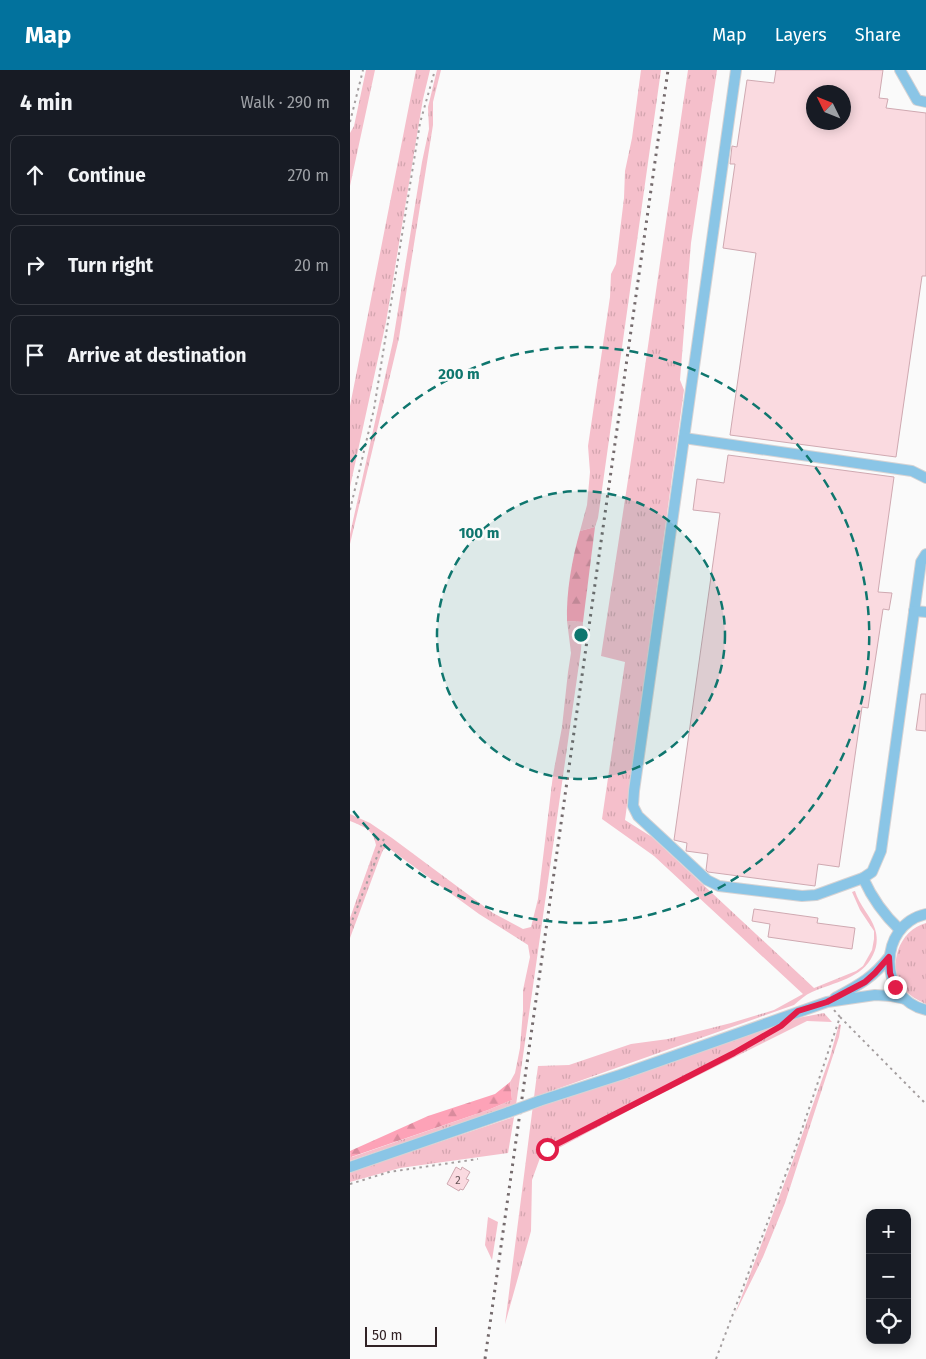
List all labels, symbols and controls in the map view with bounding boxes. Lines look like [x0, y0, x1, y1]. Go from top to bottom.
text: Map [25, 21, 71, 49]
text: Map [712, 24, 747, 46]
text: Layers [775, 24, 827, 46]
text: Share [855, 24, 901, 46]
north arrow [806, 85, 851, 130]
text: 4 min [20, 90, 73, 116]
text: Walk · 290 m [240, 93, 330, 112]
icon: ahead [21, 161, 49, 189]
text: Continue [68, 164, 146, 187]
text: 270 m [287, 166, 329, 185]
icon: right [21, 251, 49, 279]
text: Turn right [68, 254, 153, 277]
text: 20 m [294, 256, 329, 275]
icon: arrive [21, 341, 49, 369]
text: Arrive at destination [68, 344, 247, 367]
text: 200 m [438, 365, 480, 383]
text: 100 m [459, 524, 499, 542]
centre of rings [572, 626, 590, 644]
route end [884, 976, 907, 999]
route start [536, 1138, 559, 1161]
house number: 2 [455, 1174, 461, 1187]
map controls [866, 1209, 911, 1344]
button: + [866, 1209, 911, 1254]
button: − [866, 1254, 911, 1299]
button: locate [866, 1299, 911, 1344]
scale bar [365, 1324, 438, 1347]
text: 50 m [372, 1327, 403, 1344]

